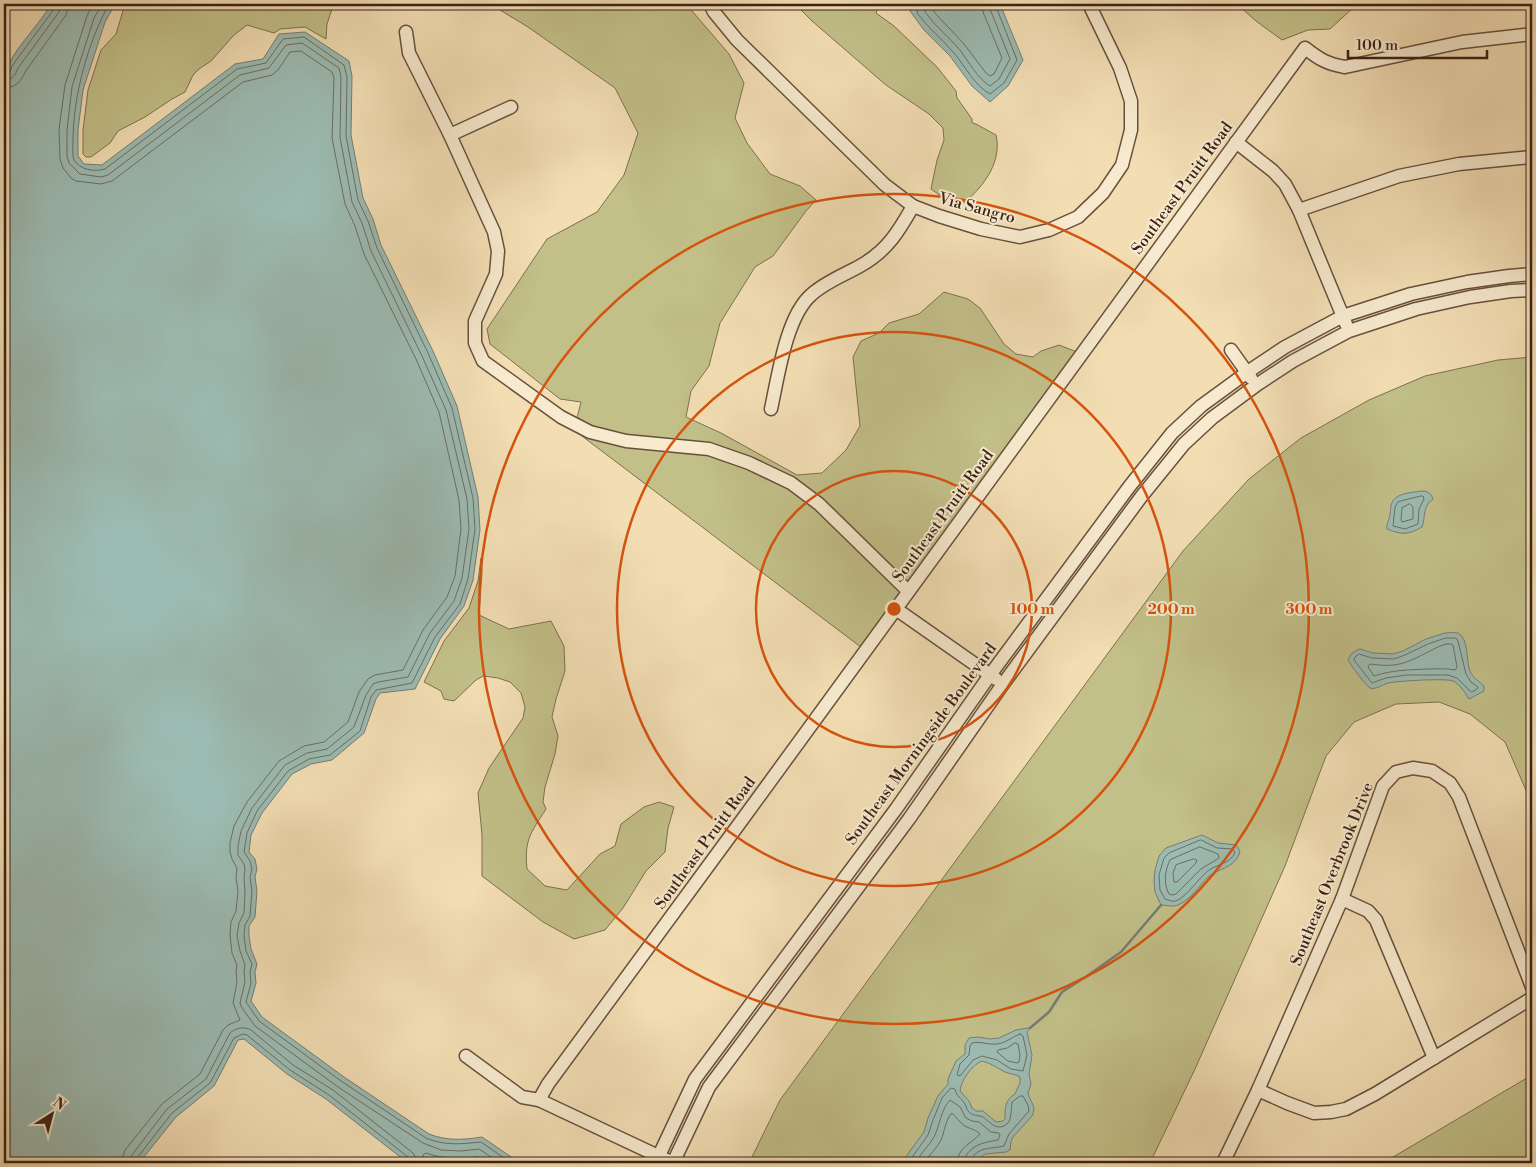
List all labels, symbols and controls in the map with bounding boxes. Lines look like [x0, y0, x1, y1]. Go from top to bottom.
scale bar [1348, 28, 1487, 60]
text: 100 m [1356, 36, 1398, 55]
street label: Southeast Pruitt Road [1127, 118, 1237, 258]
street label: Via Sangro [936, 188, 1017, 228]
street label: Southeast Pruitt Road [888, 446, 998, 586]
centre of rings [885, 600, 903, 618]
text: 100 m [1010, 600, 1055, 619]
text: 200 m [1147, 600, 1195, 619]
text: 300 m [1286, 600, 1333, 619]
street label: Southeast Morningside Boulevard [841, 639, 1001, 849]
street label: Southeast Pruitt Road [650, 773, 760, 913]
street label: Southeast Overbrook Drive [1286, 779, 1378, 969]
north arrow [28, 1090, 78, 1140]
text: N [49, 1094, 69, 1115]

